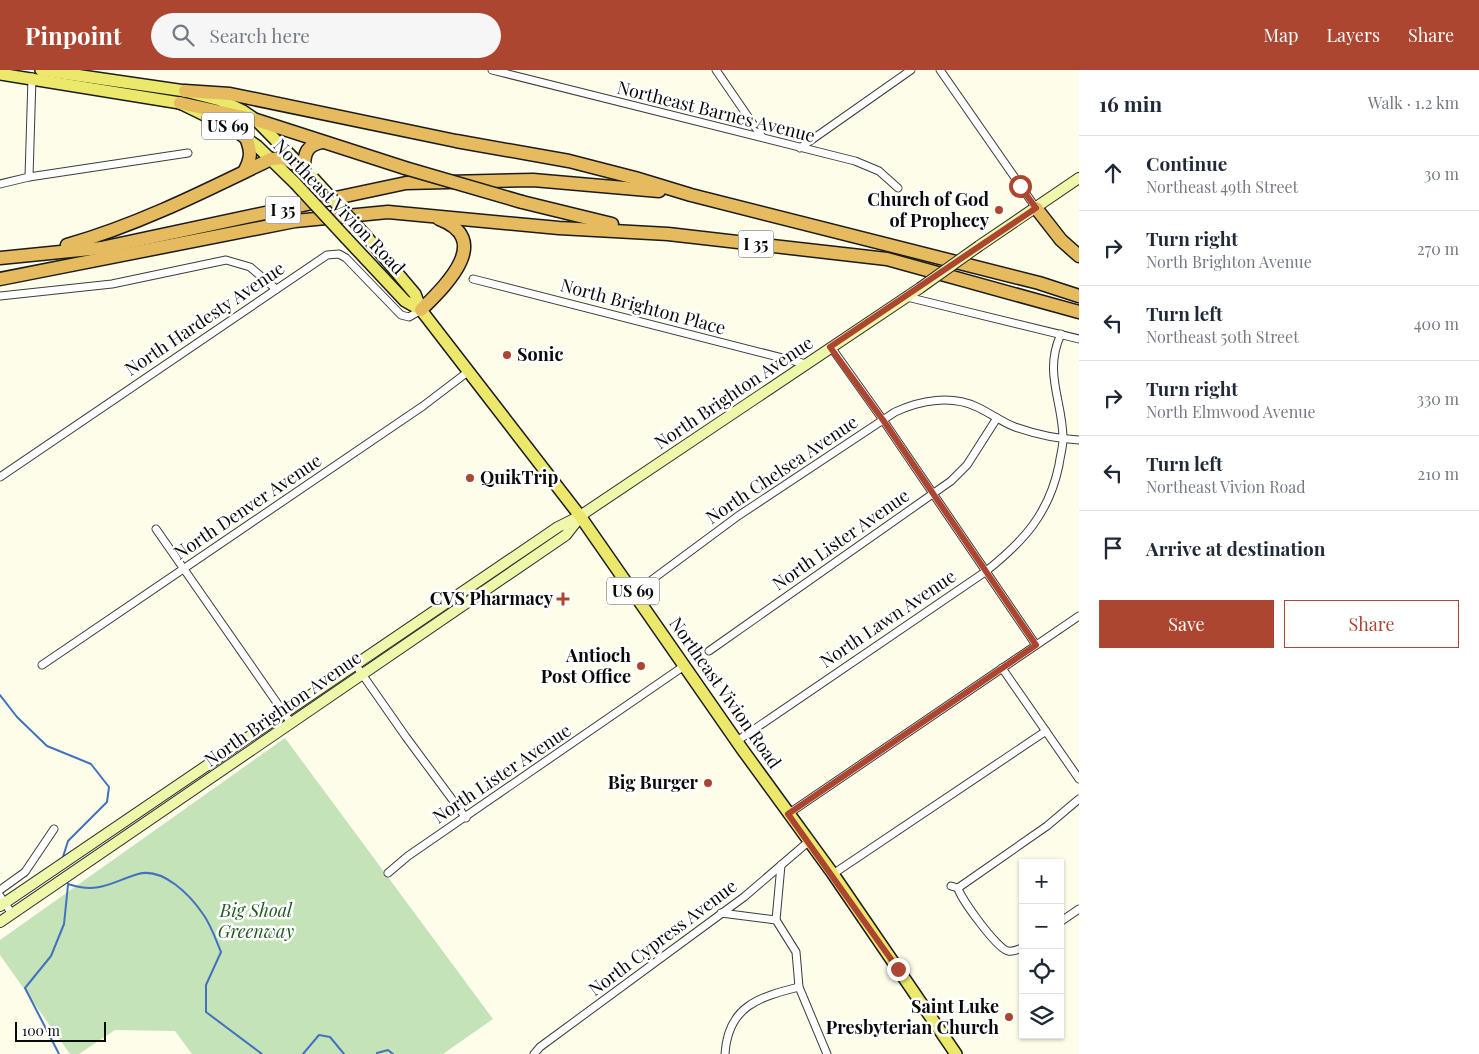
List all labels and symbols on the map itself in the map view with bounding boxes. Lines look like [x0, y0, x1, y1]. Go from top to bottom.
street label: Northeast Barnes Avenue [615, 75, 818, 147]
road number: US 69 [202, 112, 254, 140]
street label: Northeast Vivion Road [269, 133, 411, 280]
route start [1009, 175, 1032, 198]
place label: Church of God of Prophecy [867, 187, 990, 232]
road number: I 35 [266, 196, 300, 224]
marker: Church of God of Prophecy [993, 204, 1005, 216]
road number: I 35 [738, 230, 774, 258]
street label: North Hardesty Avenue [120, 256, 289, 381]
street label: North Brighton Place [558, 272, 728, 340]
street label: North Brighton Avenue [649, 330, 817, 454]
place label: Sonic [517, 342, 563, 366]
marker: Sonic [501, 349, 513, 361]
street label: North Chelsea Avenue [701, 409, 862, 529]
street label: North Denver Avenue [169, 448, 326, 565]
place label: QuikTrip [480, 465, 558, 489]
marker: QuikTrip [464, 472, 476, 484]
street label: North Lister Avenue [767, 483, 914, 595]
street label: North Lawn Avenue [815, 564, 960, 673]
road number: US 69 [607, 578, 659, 604]
place label: CVS Pharmacy [430, 586, 554, 610]
marker: CVS Pharmacy [557, 593, 569, 605]
street label: Northeast Vivion Road [665, 612, 787, 773]
place label: Antioch Post Office [541, 643, 631, 688]
street label: North Brighton Avenue [199, 645, 366, 771]
marker: Antioch Post Office [635, 660, 647, 672]
street label: North Lister Avenue [428, 718, 575, 828]
place label: Big Burger [608, 770, 699, 794]
marker: Big Burger [702, 777, 714, 789]
street label: North Cypress Avenue [583, 874, 741, 1001]
park label: Big Shoal Greenway [218, 898, 294, 943]
route end [887, 958, 910, 981]
place label: Saint Luke Presbyterian Church [826, 994, 999, 1039]
marker: Saint Luke Presbyterian Church [1003, 1011, 1015, 1023]
scale bar [15, 1019, 106, 1042]

